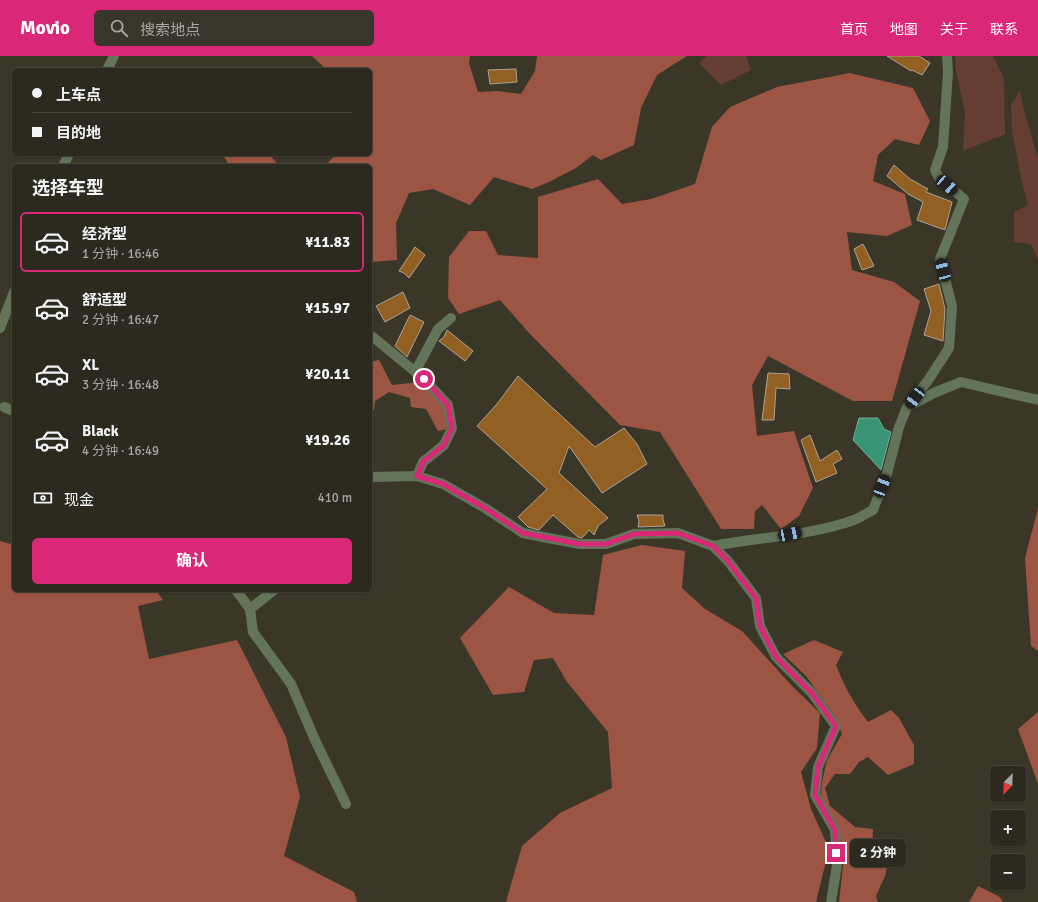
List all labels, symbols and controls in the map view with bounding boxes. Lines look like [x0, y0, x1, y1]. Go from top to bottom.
search box [94, 10, 374, 46]
text: Movio [20, 16, 70, 40]
icon: search [108, 17, 130, 39]
text: 搜索地点 [140, 21, 200, 39]
text: 首页 [840, 21, 868, 38]
text: 地图 [890, 21, 918, 38]
text: 关于 [940, 21, 968, 38]
text: 联系 [990, 21, 1018, 38]
text: 上车点 [56, 86, 101, 104]
text: 目的地 [56, 124, 101, 142]
car [934, 173, 960, 197]
text: 选择车型 [32, 177, 104, 199]
icon: car [34, 224, 70, 260]
text: 经济型 [82, 225, 127, 243]
text: ¥11.83 [305, 233, 350, 251]
text: 1 分钟 · 16:46 [82, 246, 159, 262]
car [934, 257, 952, 283]
icon: car [34, 290, 70, 326]
text: 舒适型 [82, 291, 127, 309]
text: ¥15.97 [305, 299, 350, 317]
text: 2 分钟 · 16:47 [82, 312, 159, 328]
icon: car [34, 356, 70, 392]
text: XL [82, 356, 99, 374]
text: ¥20.11 [305, 365, 350, 383]
route start [415, 370, 433, 388]
text: 3 分钟 · 16:48 [82, 377, 159, 393]
car [903, 385, 927, 411]
icon: car [34, 422, 70, 458]
text: Black [82, 422, 119, 440]
text: ¥19.26 [305, 431, 350, 449]
text: 4 分钟 · 16:49 [82, 443, 159, 459]
car [872, 473, 892, 499]
icon: cash [32, 487, 54, 509]
text: 410 m [318, 490, 352, 506]
text: 现金 [64, 491, 94, 509]
car [777, 526, 803, 542]
button: 确认 [32, 538, 352, 584]
north arrow [990, 766, 1026, 802]
map controls [990, 766, 1026, 890]
button: + [990, 810, 1026, 846]
callout: 2 分钟 [850, 839, 906, 867]
route end [827, 844, 845, 862]
text: 2 分钟 [860, 845, 896, 861]
button: − [990, 854, 1026, 890]

